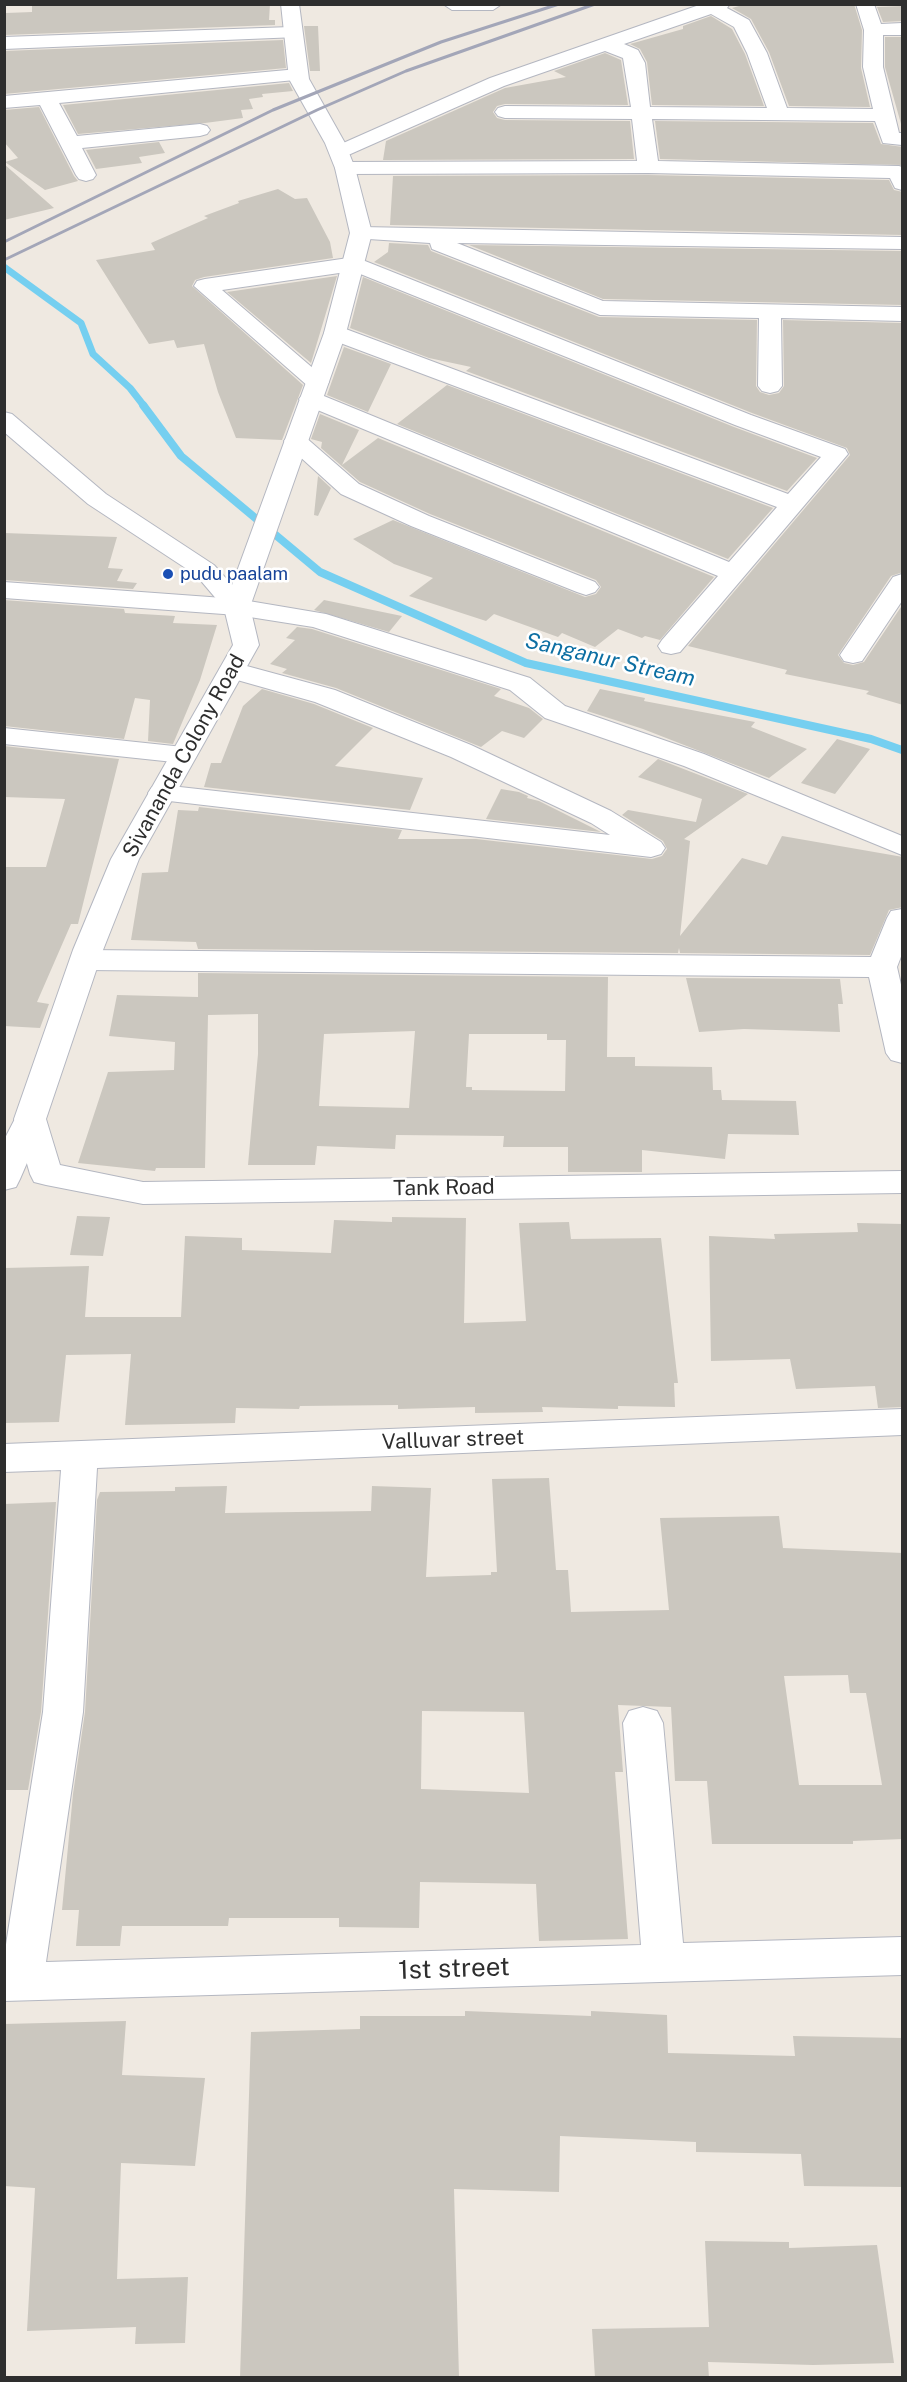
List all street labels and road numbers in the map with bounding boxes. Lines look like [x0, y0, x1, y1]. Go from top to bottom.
street label: Sivananda Colony Road [118, 650, 250, 862]
street label: Tank Road [393, 1175, 495, 1201]
street label: Valluvar street [381, 1425, 525, 1455]
street label: 1st street [398, 1951, 510, 1987]

